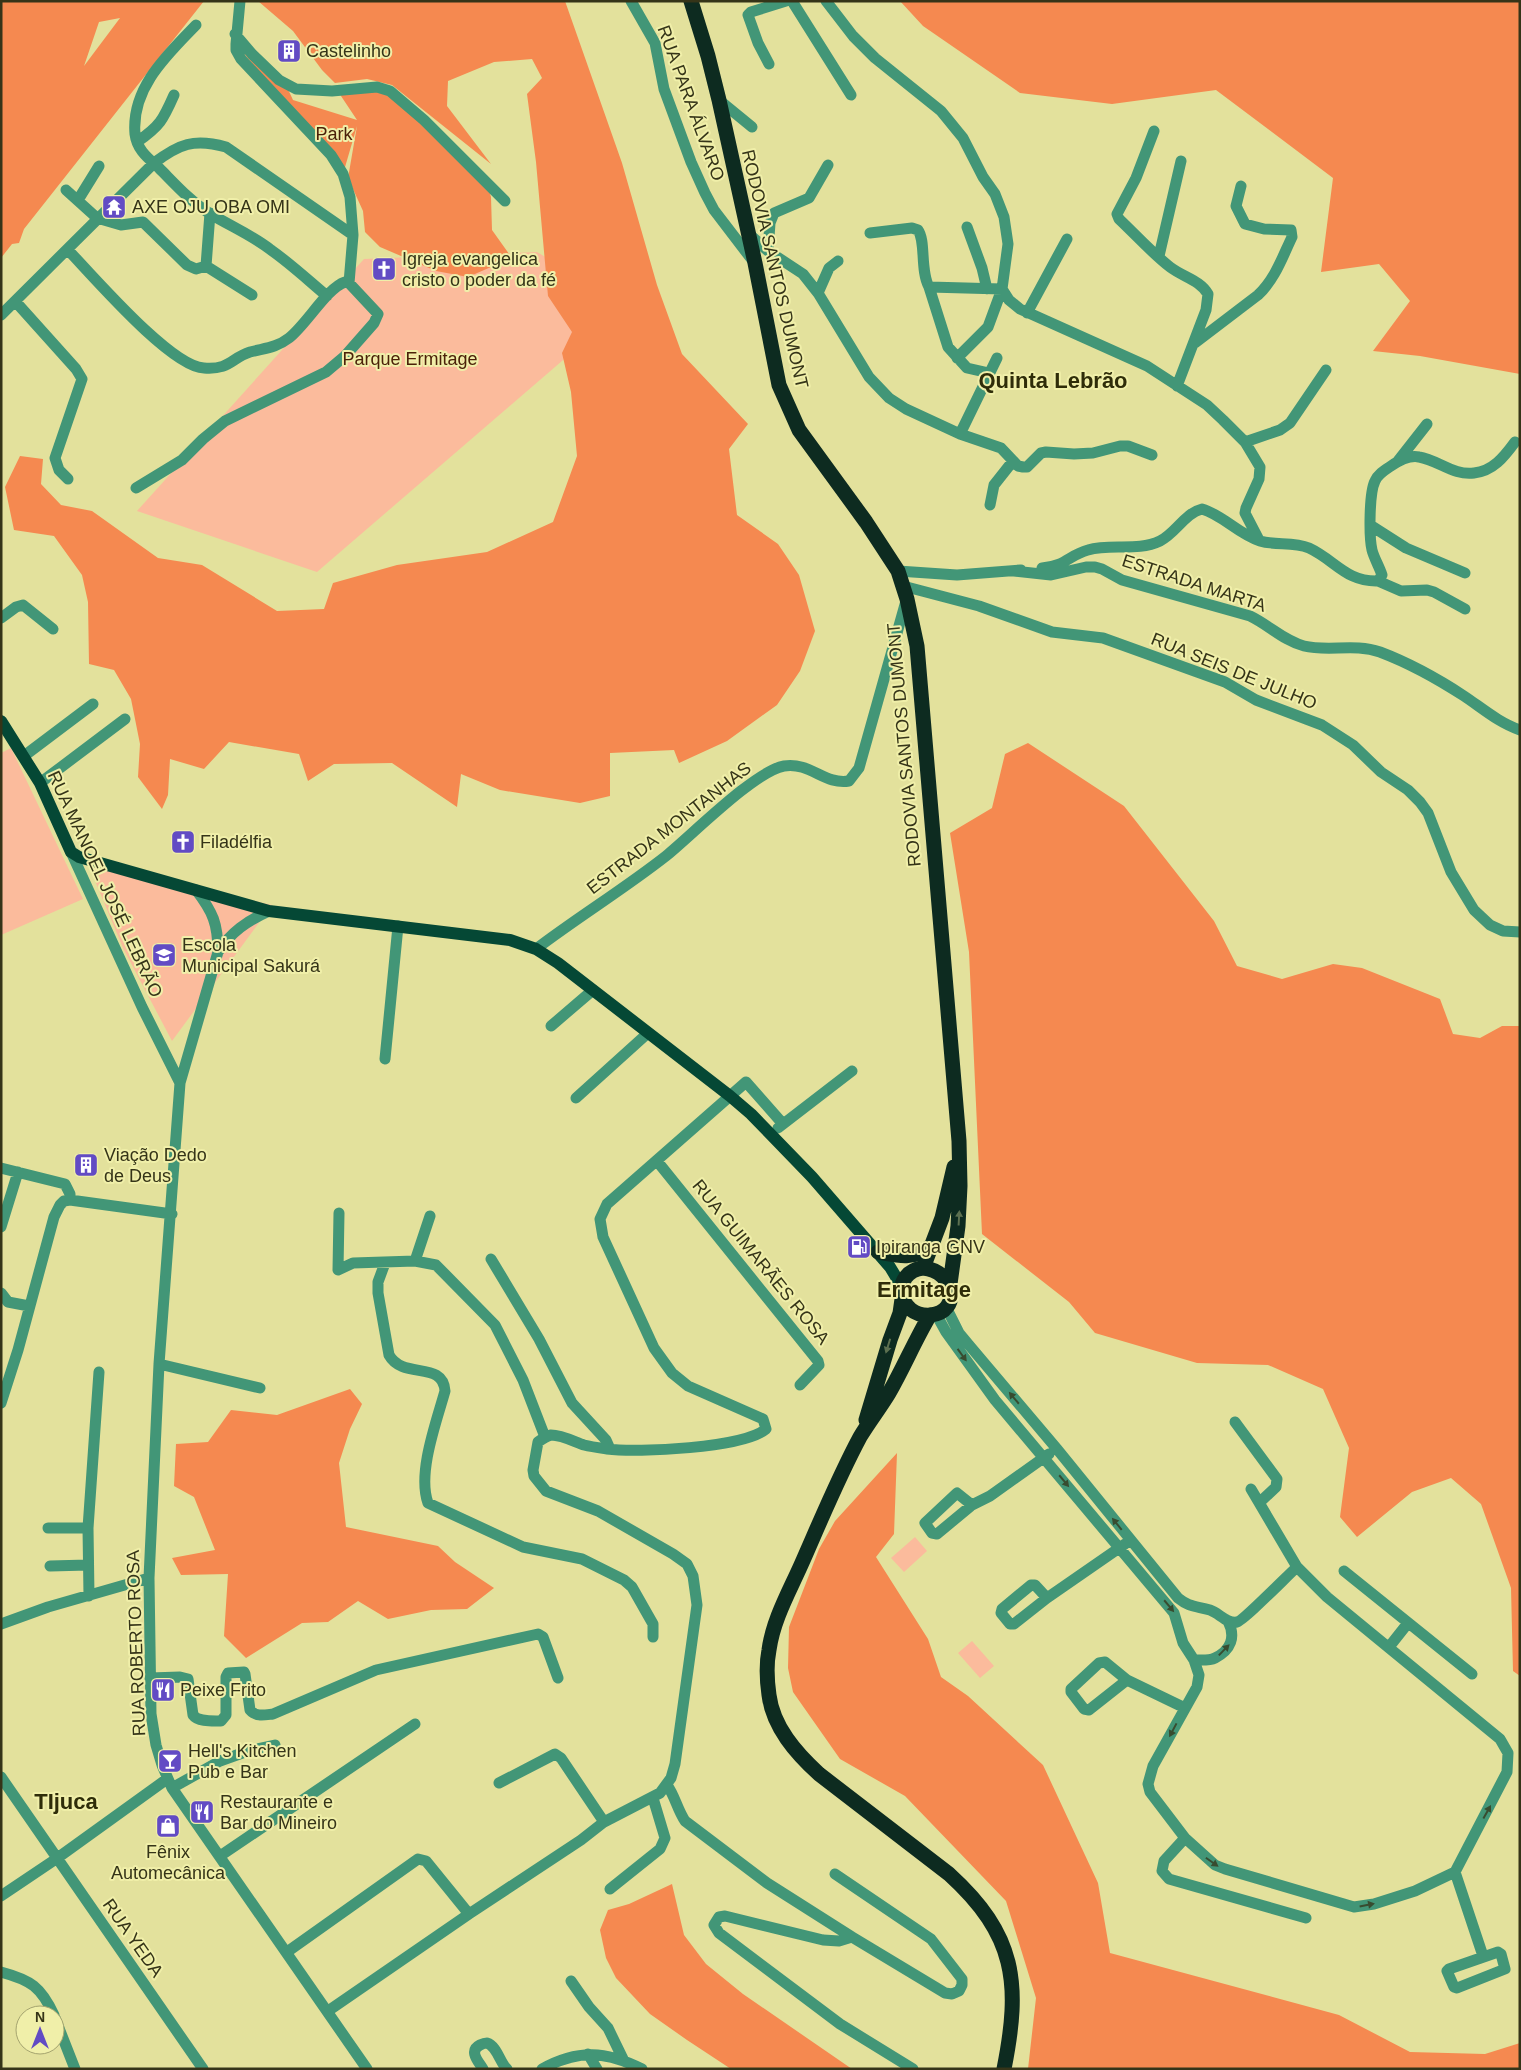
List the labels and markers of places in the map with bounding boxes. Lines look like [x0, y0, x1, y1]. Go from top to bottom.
building icon: Castelinho [276, 38, 302, 64]
place label: Castelinho [306, 41, 391, 61]
temple icon: AXE OJU OBA OMI [101, 194, 127, 220]
place label: AXE OJU OBA OMI [132, 197, 290, 217]
place label: Igreja evangelica cristo o poder da fé [402, 249, 556, 290]
church icon: Igreja evangelica cristo o poder da fé [371, 256, 397, 282]
church icon: Filadélfia [170, 829, 196, 855]
place label: Filadélfia [200, 832, 273, 852]
place label: Escola Municipal Sakurá [182, 935, 321, 976]
school or university icon: Escola Municipal Sakurá [151, 942, 177, 968]
place label: Viação Dedo de Deus [104, 1145, 207, 1186]
building icon: Viação Dedo de Deus [73, 1152, 99, 1178]
fuel station icon: Ipiranga GNV [846, 1234, 872, 1260]
place label: Ipiranga GNV [876, 1237, 985, 1257]
restaurant icon: Peixe Frito [150, 1677, 176, 1703]
place label: Peixe Frito [180, 1680, 266, 1700]
place label: Hell's Kitchen Pub e Bar [188, 1741, 296, 1782]
bar icon: Hell's Kitchen Pub e Bar [157, 1748, 183, 1774]
place label: Restaurante e Bar do Mineiro [220, 1792, 337, 1833]
restaurant icon: Restaurante e Bar do Mineiro [189, 1799, 215, 1825]
shop icon: Fênix Automecânica [155, 1813, 181, 1839]
place label: Fênix Automecânica [111, 1842, 226, 1883]

